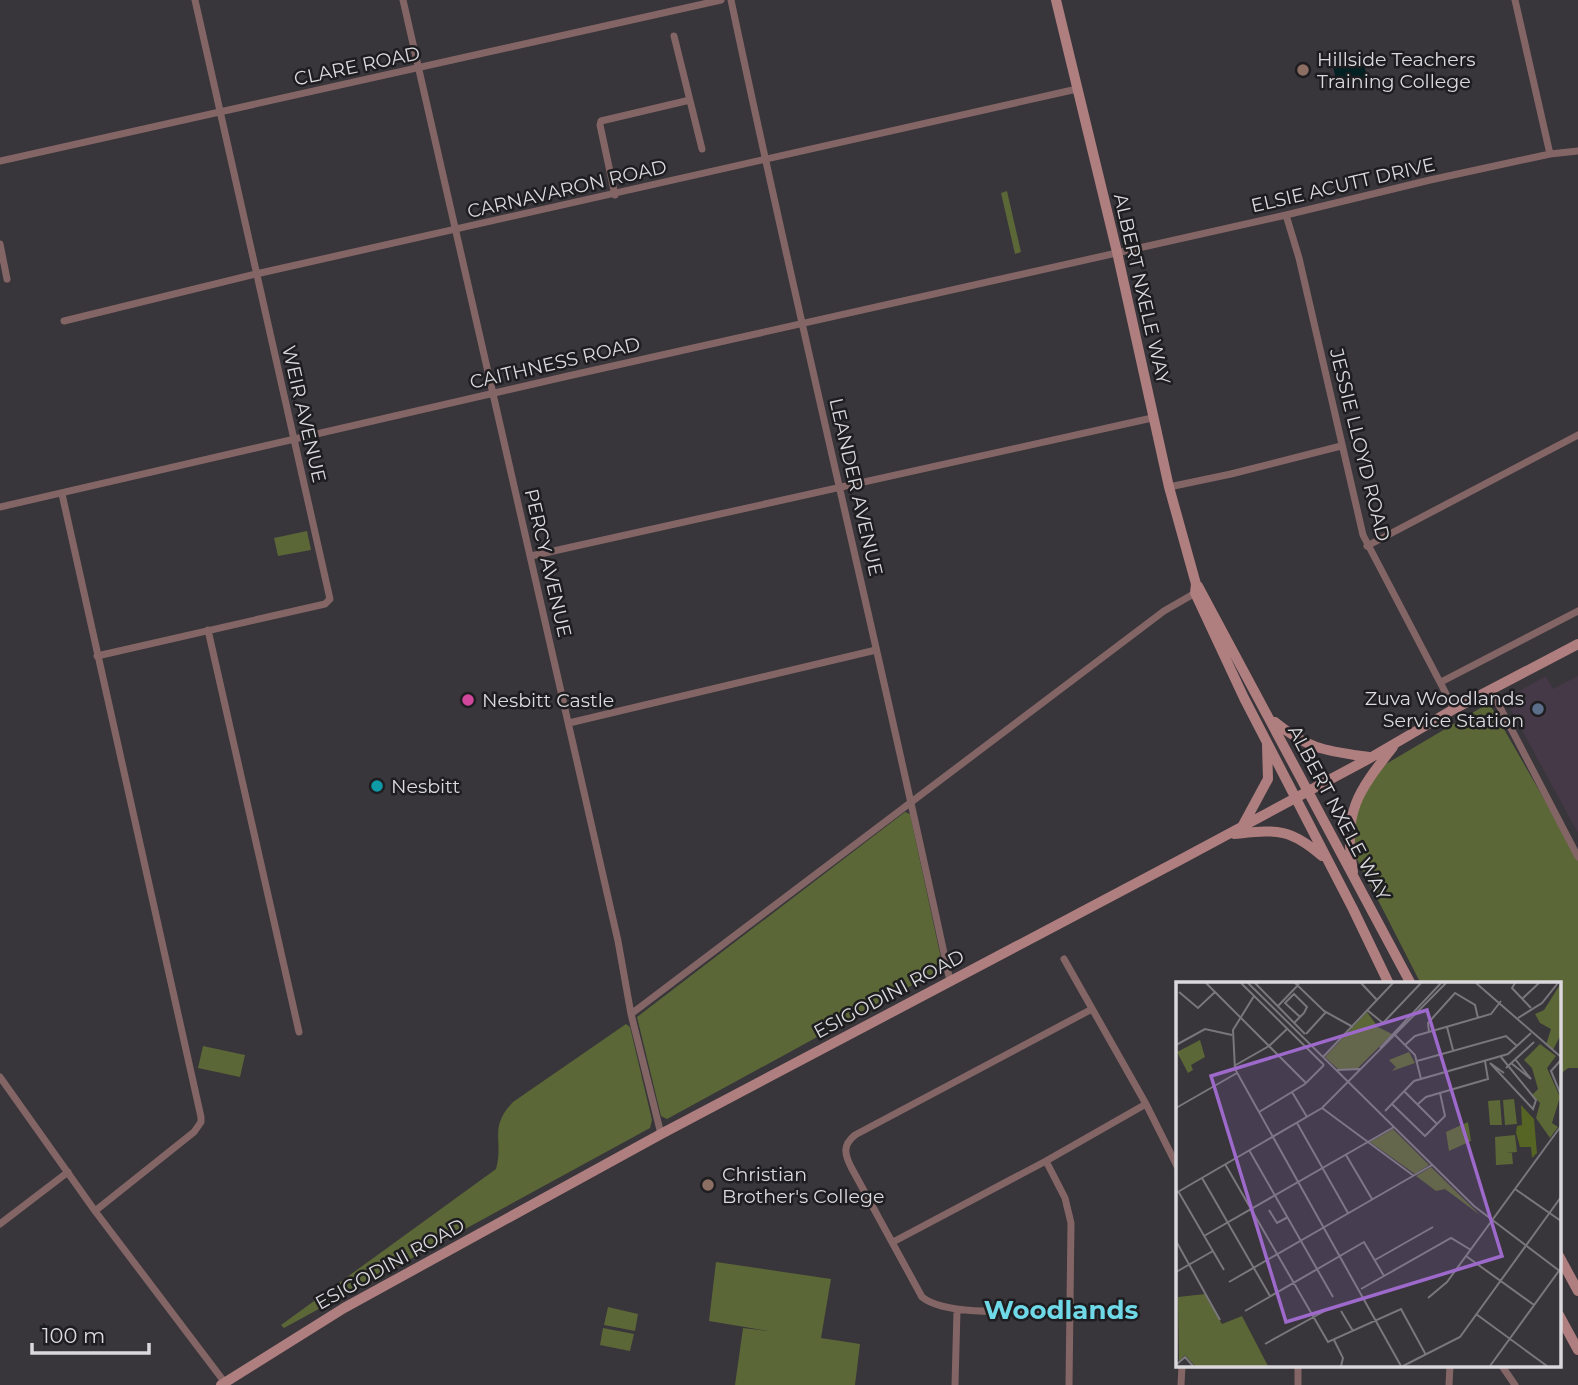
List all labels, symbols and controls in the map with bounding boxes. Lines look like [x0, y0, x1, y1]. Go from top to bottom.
street label: CLARE ROAD [292, 41, 422, 91]
place label: Hillside Teachers Training College [1317, 48, 1475, 93]
marker: Hillside Teachers Training College [1295, 62, 1311, 78]
street label: ELSIE ACUTT DRIVE [1249, 153, 1437, 217]
street label: CARNAVARON ROAD [465, 155, 669, 223]
street label: ALBERT NXELE WAY [1109, 191, 1175, 388]
street label: CAITHNESS ROAD [468, 332, 642, 394]
street label: WEIR AVENUE [277, 343, 331, 485]
street label: JESSIE LLOYD ROAD [1325, 345, 1395, 544]
street label: LEANDER AVENUE [824, 396, 888, 578]
street label: PERCY AVENUE [520, 486, 576, 640]
place label: Zuva Woodlands Service Station [1365, 687, 1524, 732]
place label: Nesbitt Castle [482, 689, 614, 712]
marker: Nesbitt Castle [460, 692, 476, 708]
marker: Zuva Woodlands Service Station [1530, 701, 1546, 717]
street label: ALBERT NXELE WAY [1283, 721, 1395, 905]
place label: Nesbitt [391, 775, 460, 798]
marker: Nesbitt [369, 778, 385, 794]
street label: ESIGODINI ROAD [810, 945, 968, 1043]
inset map [1176, 982, 1560, 1368]
place label: Christian Brother's College [722, 1163, 885, 1208]
marker: Christian Brother's College [700, 1177, 716, 1193]
street label: ESIGODINI ROAD [311, 1213, 469, 1315]
district label: Woodlands [984, 1294, 1138, 1326]
scale bar [32, 1312, 149, 1356]
text: 100 m [42, 1323, 105, 1348]

